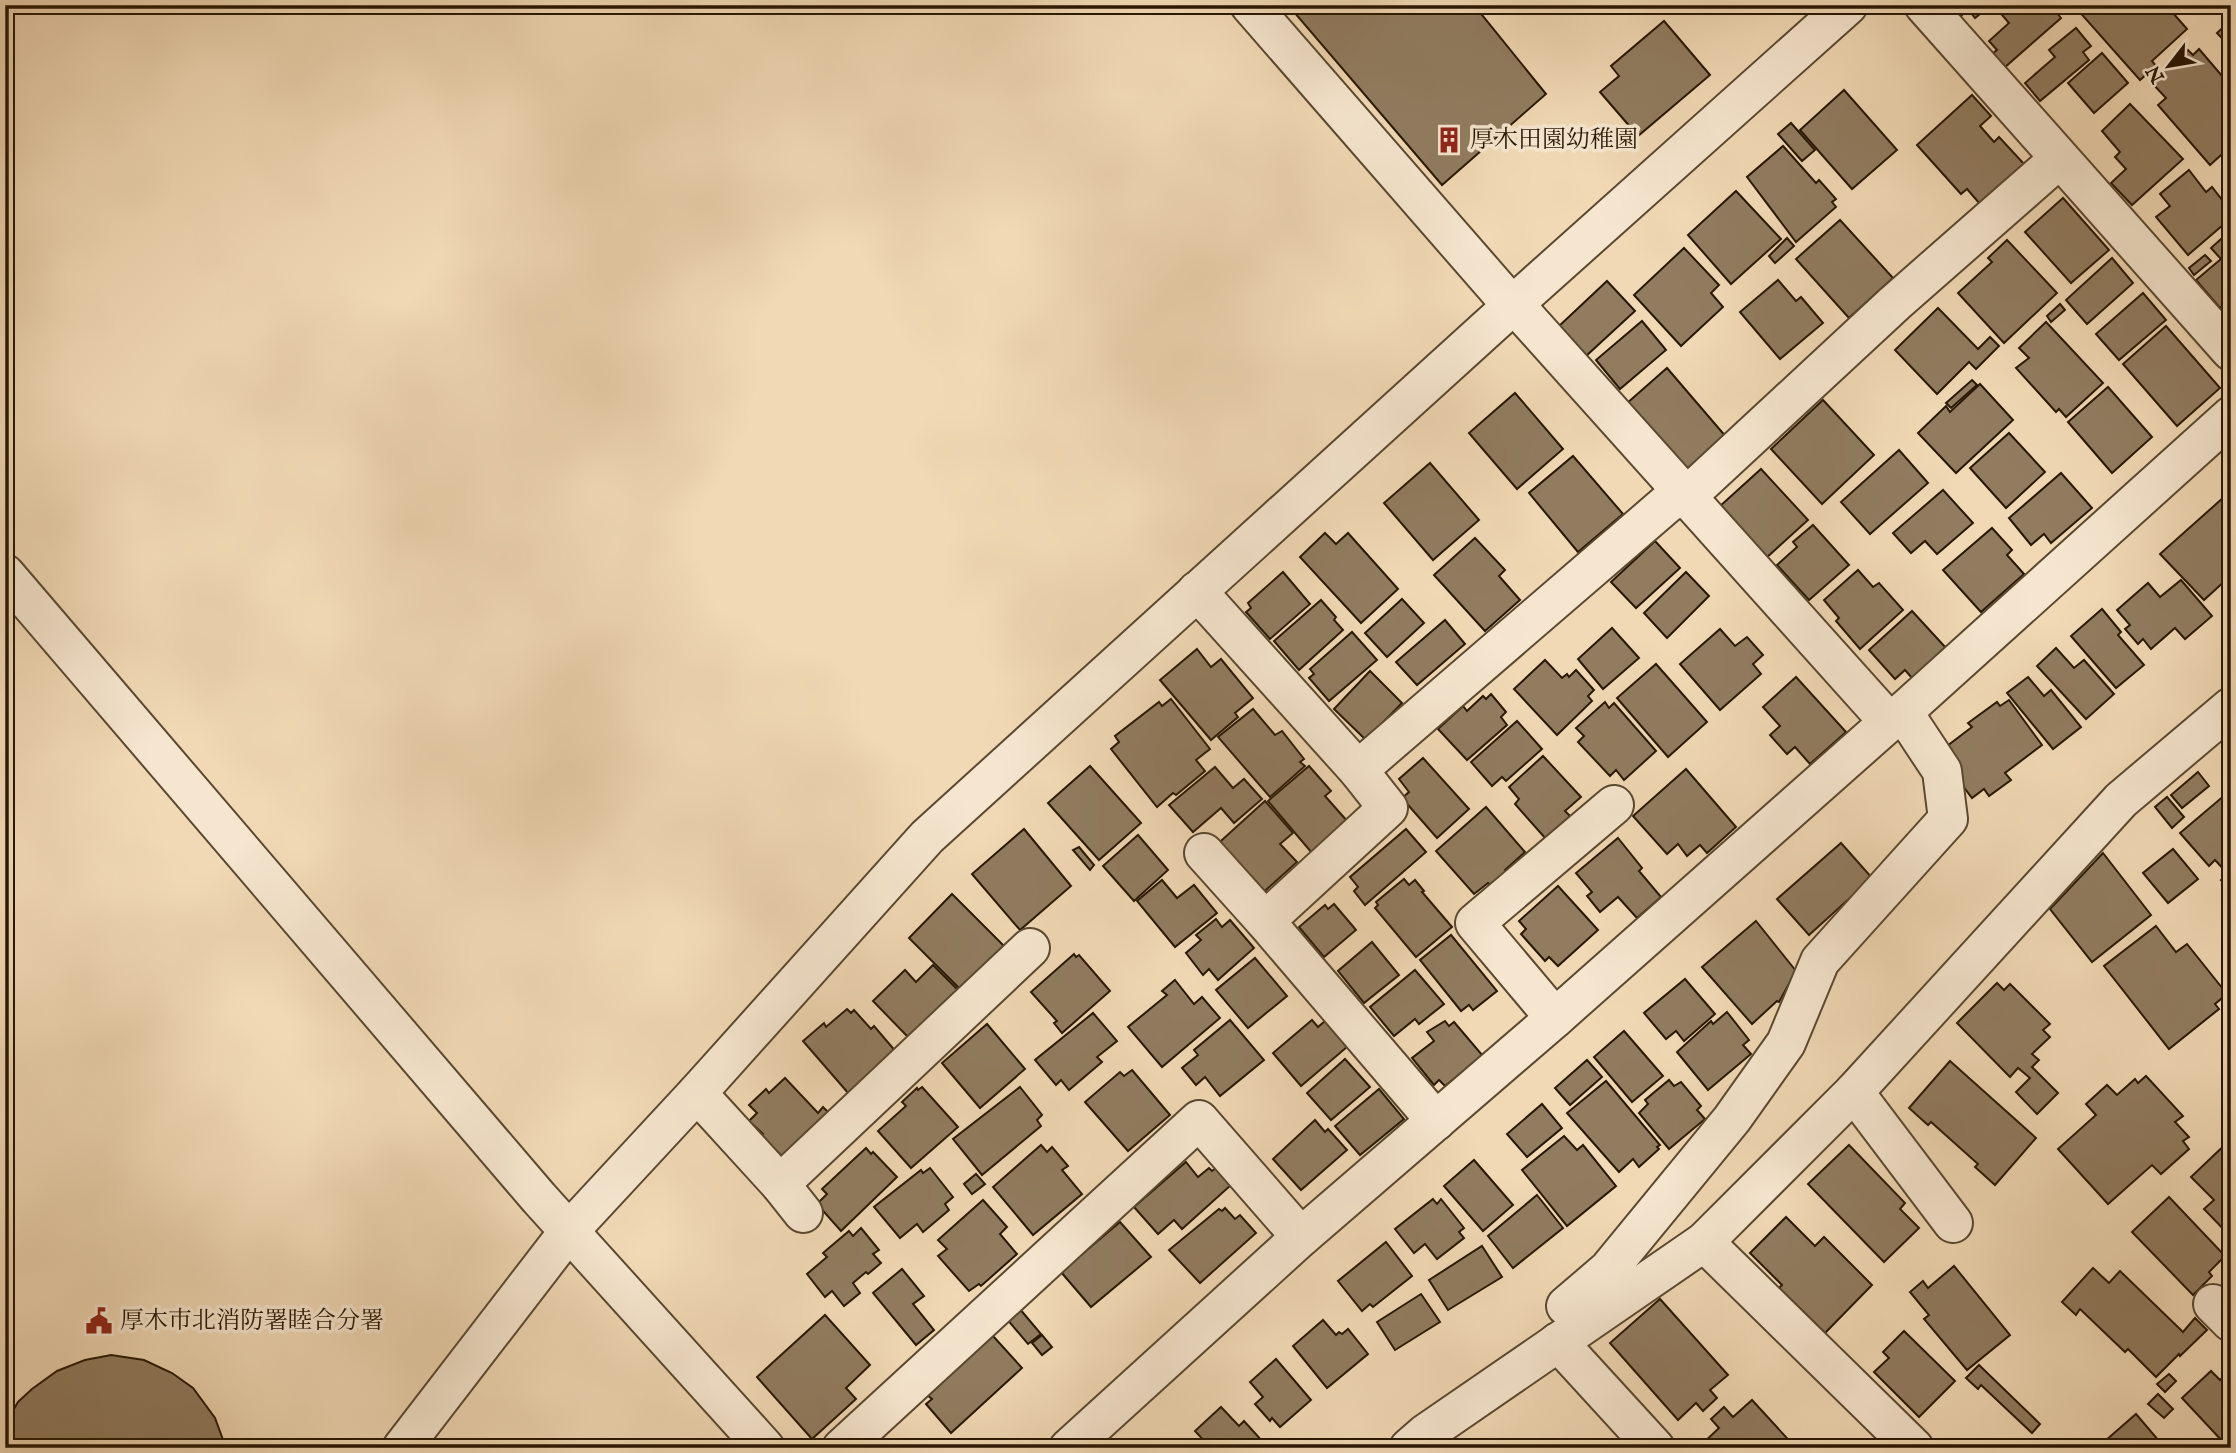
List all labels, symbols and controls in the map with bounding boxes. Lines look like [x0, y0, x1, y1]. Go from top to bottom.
north arrow [2134, 32, 2204, 102]
text: N [2141, 60, 2171, 88]
building icon: 厚木田園幼稚園 [1434, 125, 1464, 155]
place label: 厚木田園幼稚園 [1470, 125, 1638, 156]
public building icon: 厚木市北消防署睦合分署 [84, 1306, 114, 1336]
place label: 厚木市北消防署睦合分署 [120, 1306, 384, 1337]

